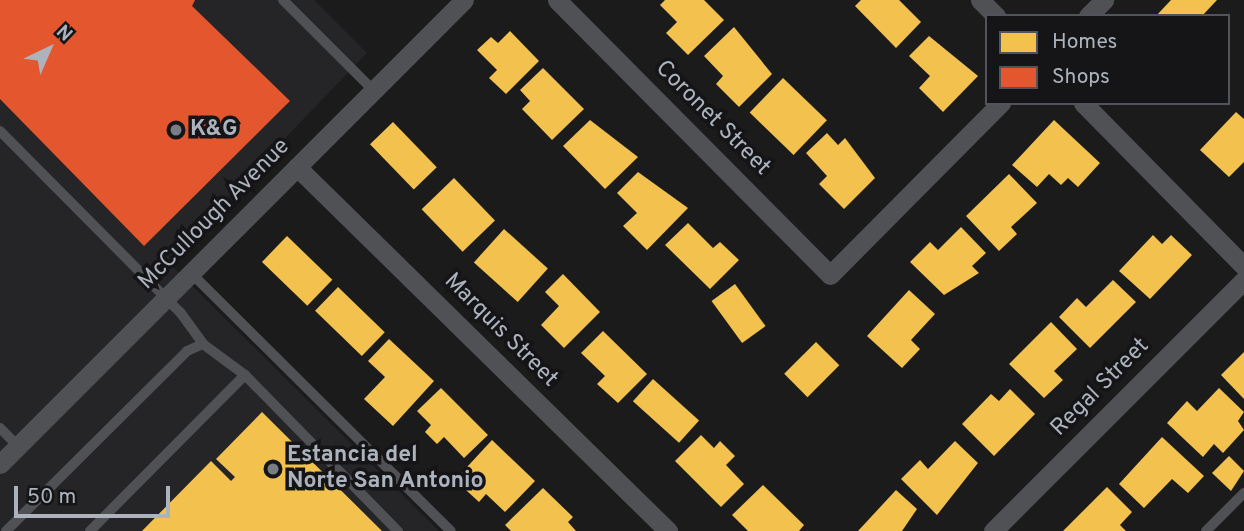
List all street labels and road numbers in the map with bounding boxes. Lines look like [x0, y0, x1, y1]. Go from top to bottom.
street label: Coronet Street [649, 56, 775, 182]
street label: McCullough Avenue [133, 133, 297, 297]
street label: Marquis Street [437, 268, 563, 394]
street label: Regal Street [1046, 333, 1156, 443]

